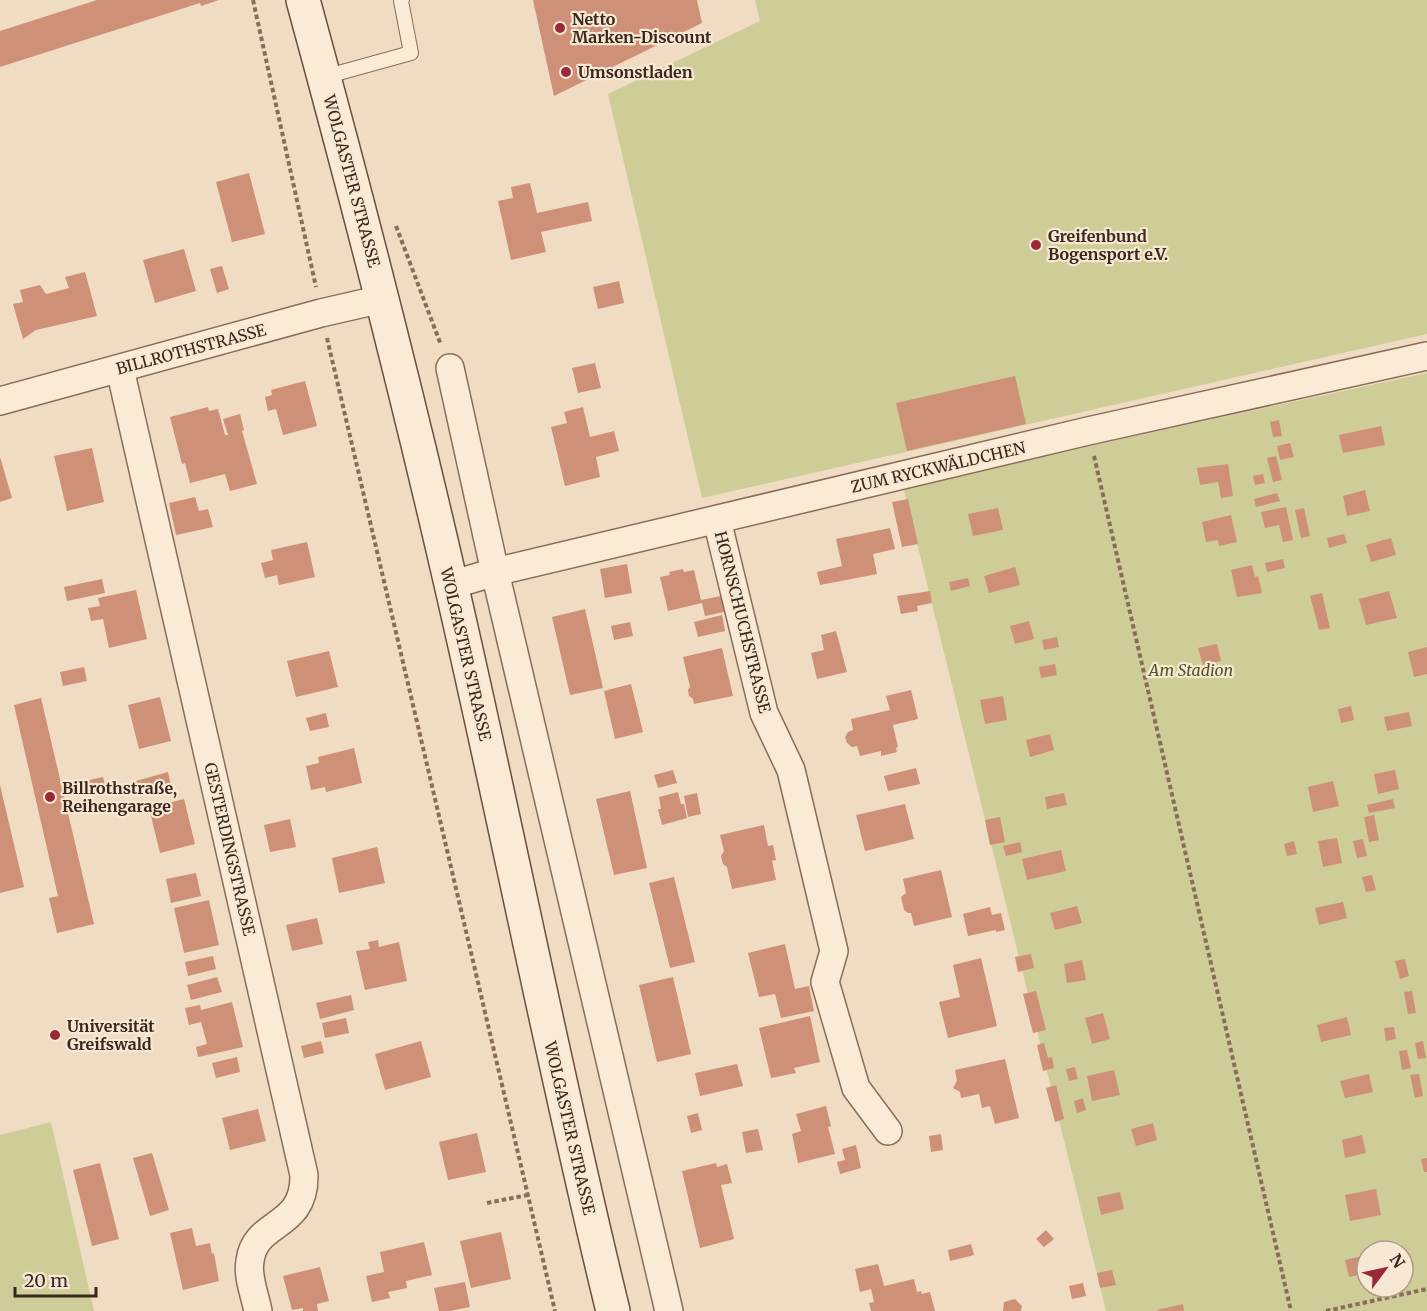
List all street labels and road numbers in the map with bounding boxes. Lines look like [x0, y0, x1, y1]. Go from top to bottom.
street label: WOLGASTER STRASSE [319, 92, 385, 270]
street label: BILLROTHSTRASSE [114, 319, 269, 379]
street label: ZUM RYCKWÄLDCHEN [849, 437, 1028, 497]
street label: HORNSCHUCHSTRASSE [711, 529, 776, 716]
street label: WOLGASTER STRASSE [436, 564, 496, 744]
street label: GESTERDINGSTRASSE [200, 761, 260, 938]
street label: WOLGASTER STRASSE [540, 1038, 600, 1218]

